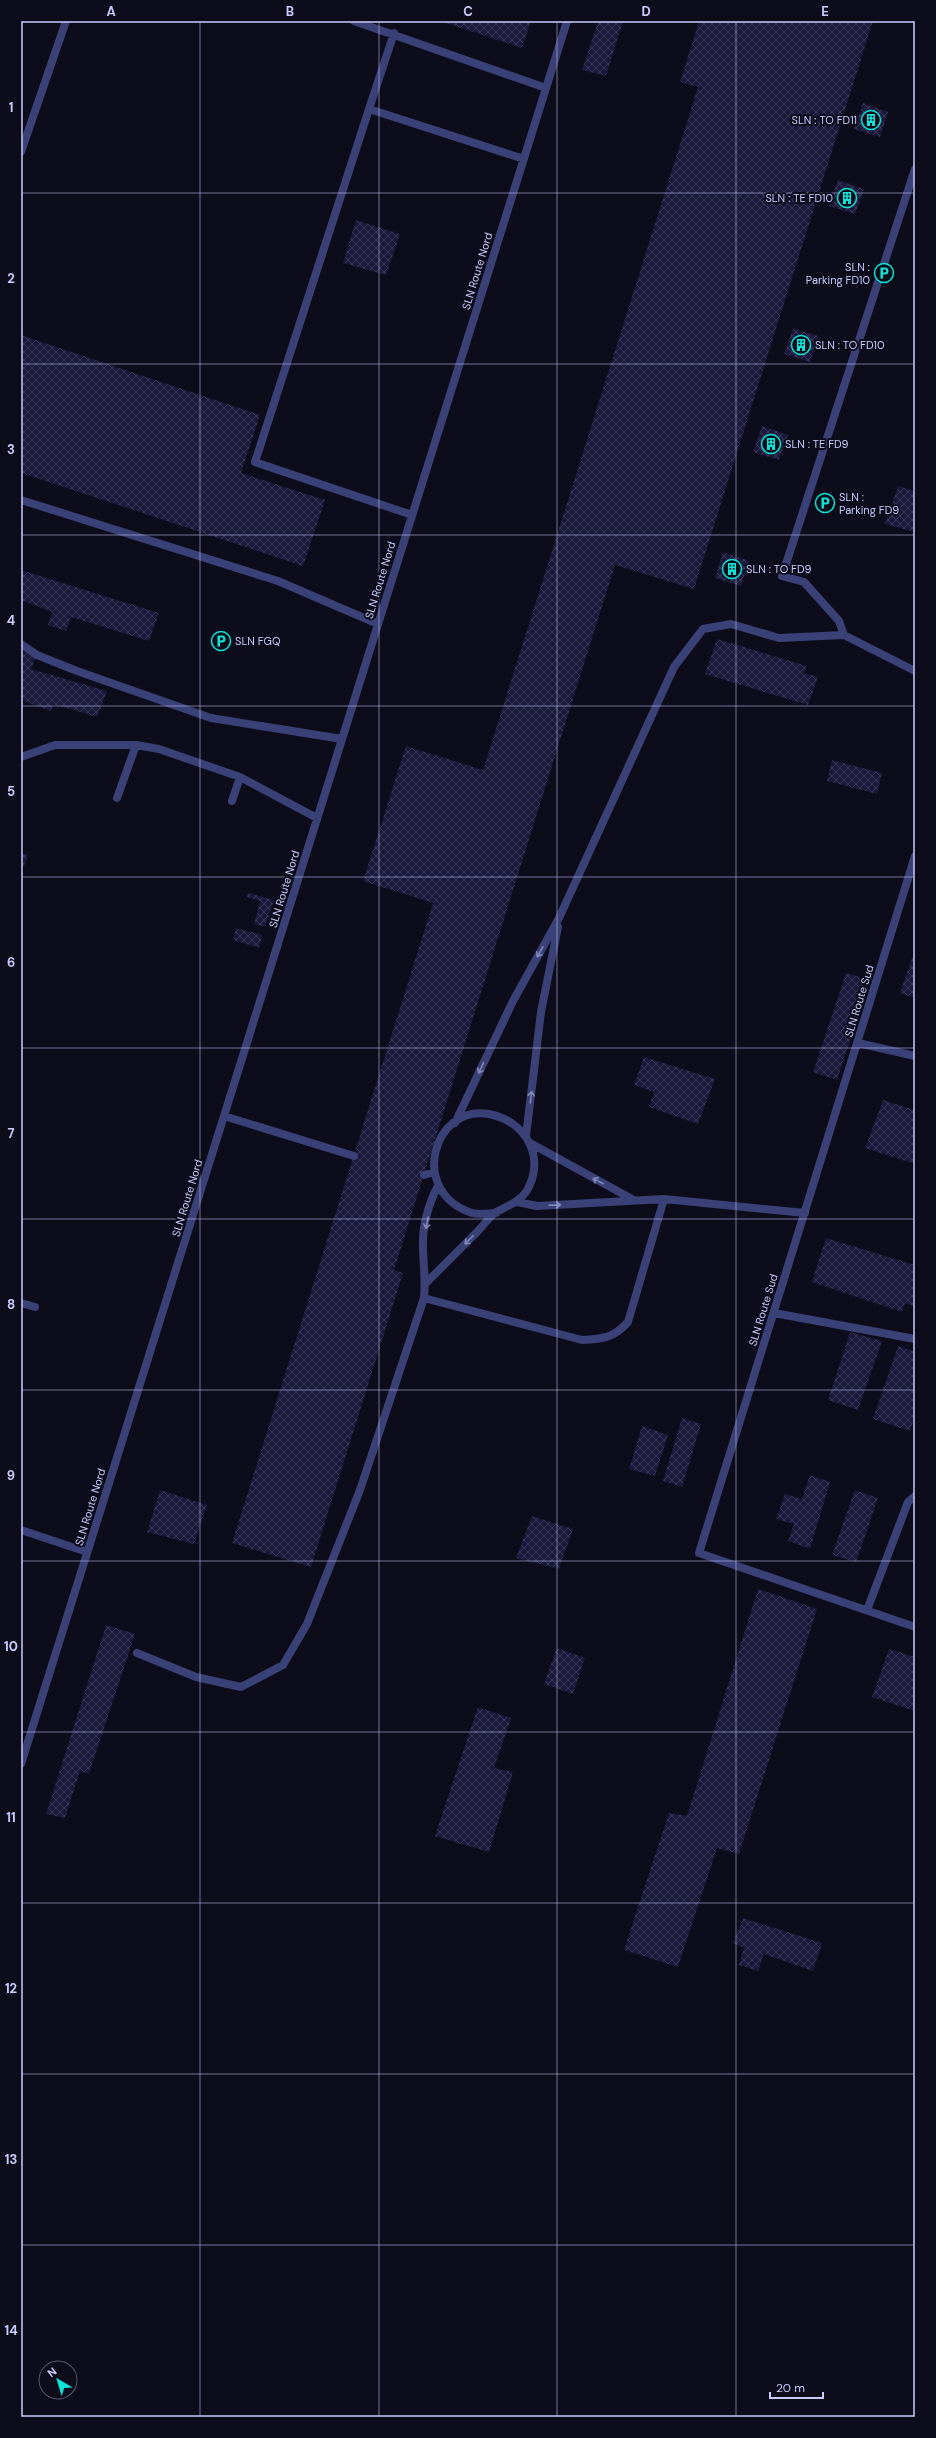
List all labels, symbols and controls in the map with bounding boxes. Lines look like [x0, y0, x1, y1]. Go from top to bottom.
text: A [106, 3, 116, 20]
text: B [286, 3, 294, 20]
text: C [463, 3, 473, 20]
text: D [641, 3, 651, 20]
text: E [821, 3, 829, 20]
text: 1 [9, 99, 13, 116]
building icon: SLN : TO FD11 [860, 109, 882, 131]
place label: SLN : TO FD11 [792, 113, 857, 127]
building icon: SLN : TE FD10 [836, 187, 858, 209]
place label: SLN : TE FD10 [765, 191, 833, 205]
street label: SLN Route Nord [459, 231, 495, 311]
place label: SLN : Parking FD10 [806, 260, 870, 287]
parking icon: SLN : Parking FD10 [873, 262, 895, 284]
text: 2 [7, 270, 15, 287]
building icon: SLN : TO FD10 [790, 334, 812, 356]
place label: SLN : TO FD10 [815, 338, 884, 352]
building icon: SLN : TE FD9 [760, 433, 782, 455]
place label: SLN : TE FD9 [785, 437, 849, 451]
text: 3 [7, 441, 15, 458]
place label: SLN : Parking FD9 [839, 490, 899, 517]
parking icon: SLN : Parking FD9 [814, 492, 836, 514]
street label: SLN Route Nord [362, 540, 398, 620]
building icon: SLN : TO FD9 [721, 558, 743, 580]
place label: SLN : TO FD9 [746, 562, 812, 576]
text: 4 [7, 612, 15, 629]
parking icon: SLN FGQ [210, 630, 232, 652]
place label: SLN FGQ [235, 634, 280, 648]
text: 5 [7, 783, 15, 800]
street label: SLN Route Nord [266, 849, 302, 929]
one-way arrow [536, 946, 544, 958]
text: 6 [7, 954, 15, 971]
street label: SLN Route Sud [841, 963, 877, 1039]
one-way arrow [477, 1062, 484, 1074]
one-way arrow [527, 1091, 534, 1104]
text: 7 [8, 1125, 15, 1142]
street label: SLN Route Nord [169, 1158, 205, 1238]
one-way arrow [592, 1176, 604, 1184]
one-way arrow [548, 1201, 561, 1209]
one-way arrow [422, 1216, 430, 1229]
one-way arrow [464, 1235, 473, 1245]
street label: SLN Route Sud [745, 1272, 781, 1348]
text: 8 [7, 1296, 15, 1313]
text: 9 [7, 1467, 15, 1484]
street label: SLN Route Nord [72, 1467, 108, 1547]
text: 10 [4, 1638, 18, 1655]
text: 11 [6, 1809, 16, 1826]
text: 12 [5, 1980, 17, 1997]
text: 13 [5, 2151, 17, 2168]
text: 14 [4, 2322, 18, 2339]
north arrow [38, 2360, 78, 2400]
text: N [44, 2364, 59, 2380]
scale bar [770, 2374, 823, 2400]
text: 20 m [776, 2380, 805, 2396]

